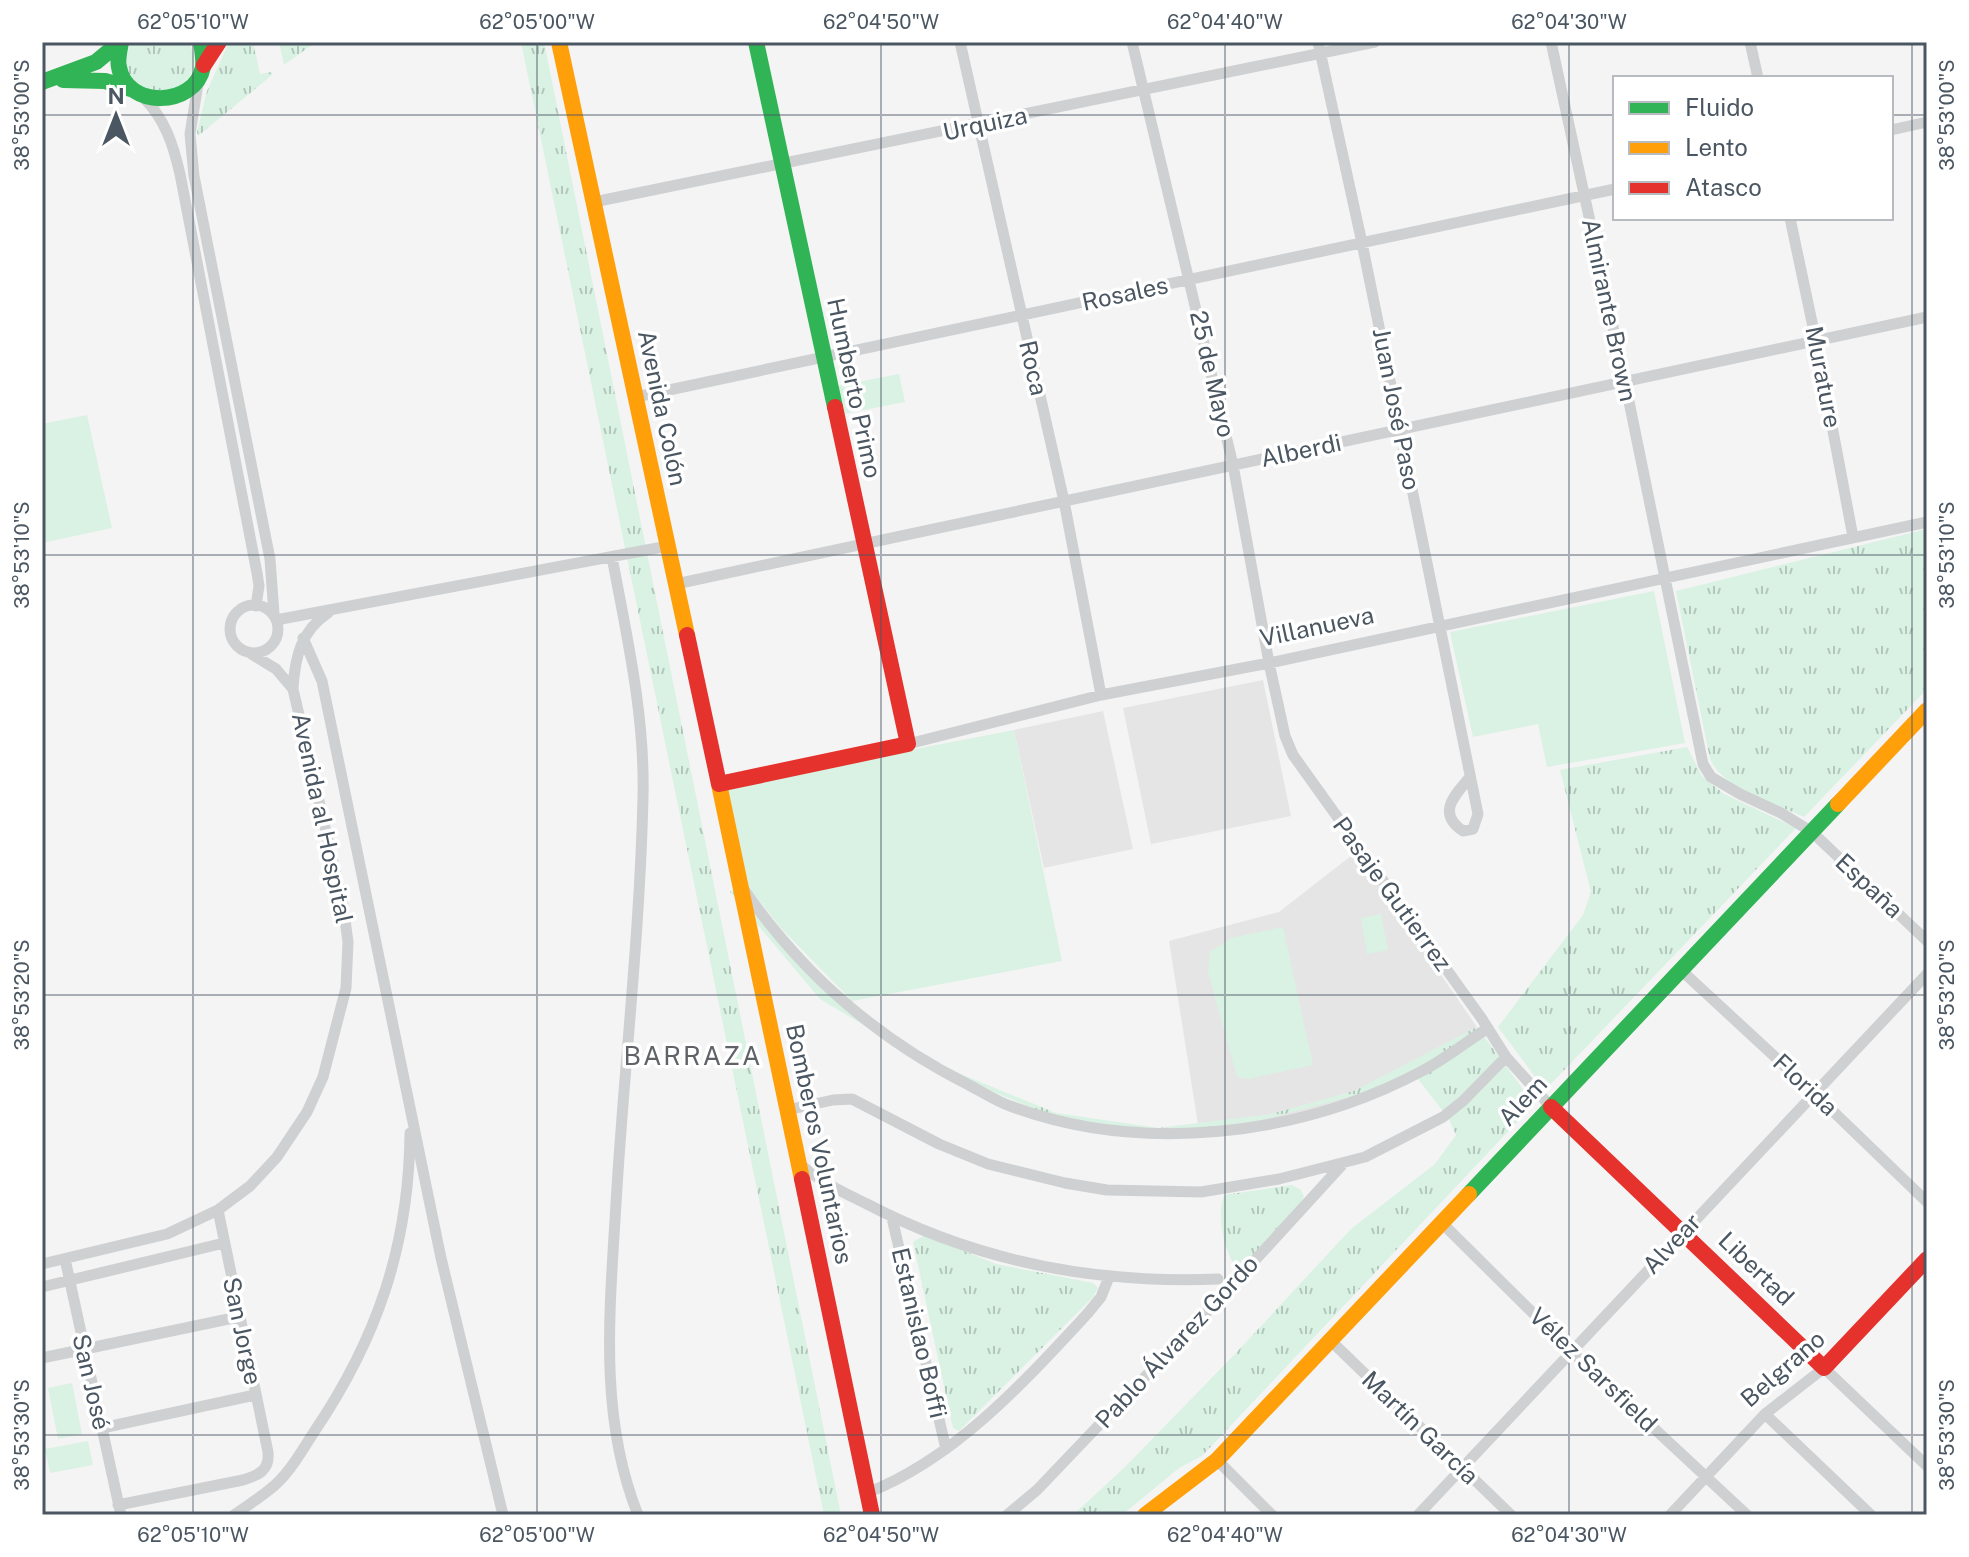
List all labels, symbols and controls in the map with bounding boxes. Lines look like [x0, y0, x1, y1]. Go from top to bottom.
text: 62°05'10"W [137, 10, 249, 34]
text: 62°05'00"W [479, 10, 595, 34]
text: 62°04'50"W [823, 10, 939, 34]
text: 62°04'40"W [1167, 10, 1283, 34]
text: 62°04'30"W [1511, 10, 1627, 34]
text: 38°53'00"S [10, 59, 34, 171]
text: 38°53'00"S [1935, 59, 1959, 171]
north arrow [76, 76, 156, 156]
legend [1613, 76, 1893, 220]
text: N [107, 83, 125, 109]
text: Fluido [1685, 93, 1754, 121]
street label: Urquiza [940, 100, 1029, 146]
text: Lento [1685, 133, 1748, 161]
text: Atasco [1685, 173, 1762, 201]
street label: Almirante Brown [1577, 216, 1643, 404]
street label: Rosales [1079, 270, 1170, 316]
street label: Humberto Primo [822, 295, 888, 480]
street label: 25 de Mayo [1185, 308, 1241, 440]
street label: Murature [1800, 324, 1848, 430]
street label: Juan José Paso [1368, 325, 1426, 492]
street label: Avenida Colón [633, 327, 693, 488]
street label: Roca [1014, 338, 1054, 398]
street label: Alberdi [1258, 428, 1344, 472]
text: 38°53'10"S [10, 501, 34, 609]
text: 38°53'10"S [1935, 501, 1959, 609]
street label: Villanueva [1257, 600, 1376, 652]
street label: Avenida al Hospital [287, 710, 359, 926]
street label: Pasaje Gutierrez [1328, 811, 1458, 976]
street label: España [1830, 847, 1909, 923]
text: 38°53'20"S [10, 939, 34, 1051]
text: 38°53'20"S [1935, 939, 1959, 1051]
street label: Bomberos Voluntarios [781, 1021, 859, 1266]
district label: BARRAZA [624, 1040, 762, 1071]
street label: Florida [1768, 1048, 1844, 1121]
street label: Alem [1492, 1070, 1552, 1131]
street label: Alvear [1637, 1208, 1706, 1279]
street label: Libertad [1713, 1226, 1800, 1311]
street label: Estanislao Boffi [887, 1245, 953, 1421]
street label: Pablo Álvarez Gordo [1089, 1249, 1263, 1433]
street label: San Jorge [218, 1275, 268, 1387]
street label: Vélez Sarsfield [1524, 1301, 1663, 1437]
street label: Belgrano [1735, 1324, 1830, 1412]
street label: San José [67, 1331, 117, 1432]
street label: Martín García [1357, 1365, 1485, 1490]
text: 38°53'30"S [10, 1379, 34, 1491]
text: 38°53'30"S [1935, 1379, 1959, 1491]
text: 62°05'10"W [137, 1523, 249, 1547]
text: 62°05'00"W [479, 1523, 595, 1547]
text: 62°04'50"W [823, 1523, 939, 1547]
text: 62°04'40"W [1167, 1523, 1283, 1547]
text: 62°04'30"W [1511, 1523, 1627, 1547]

